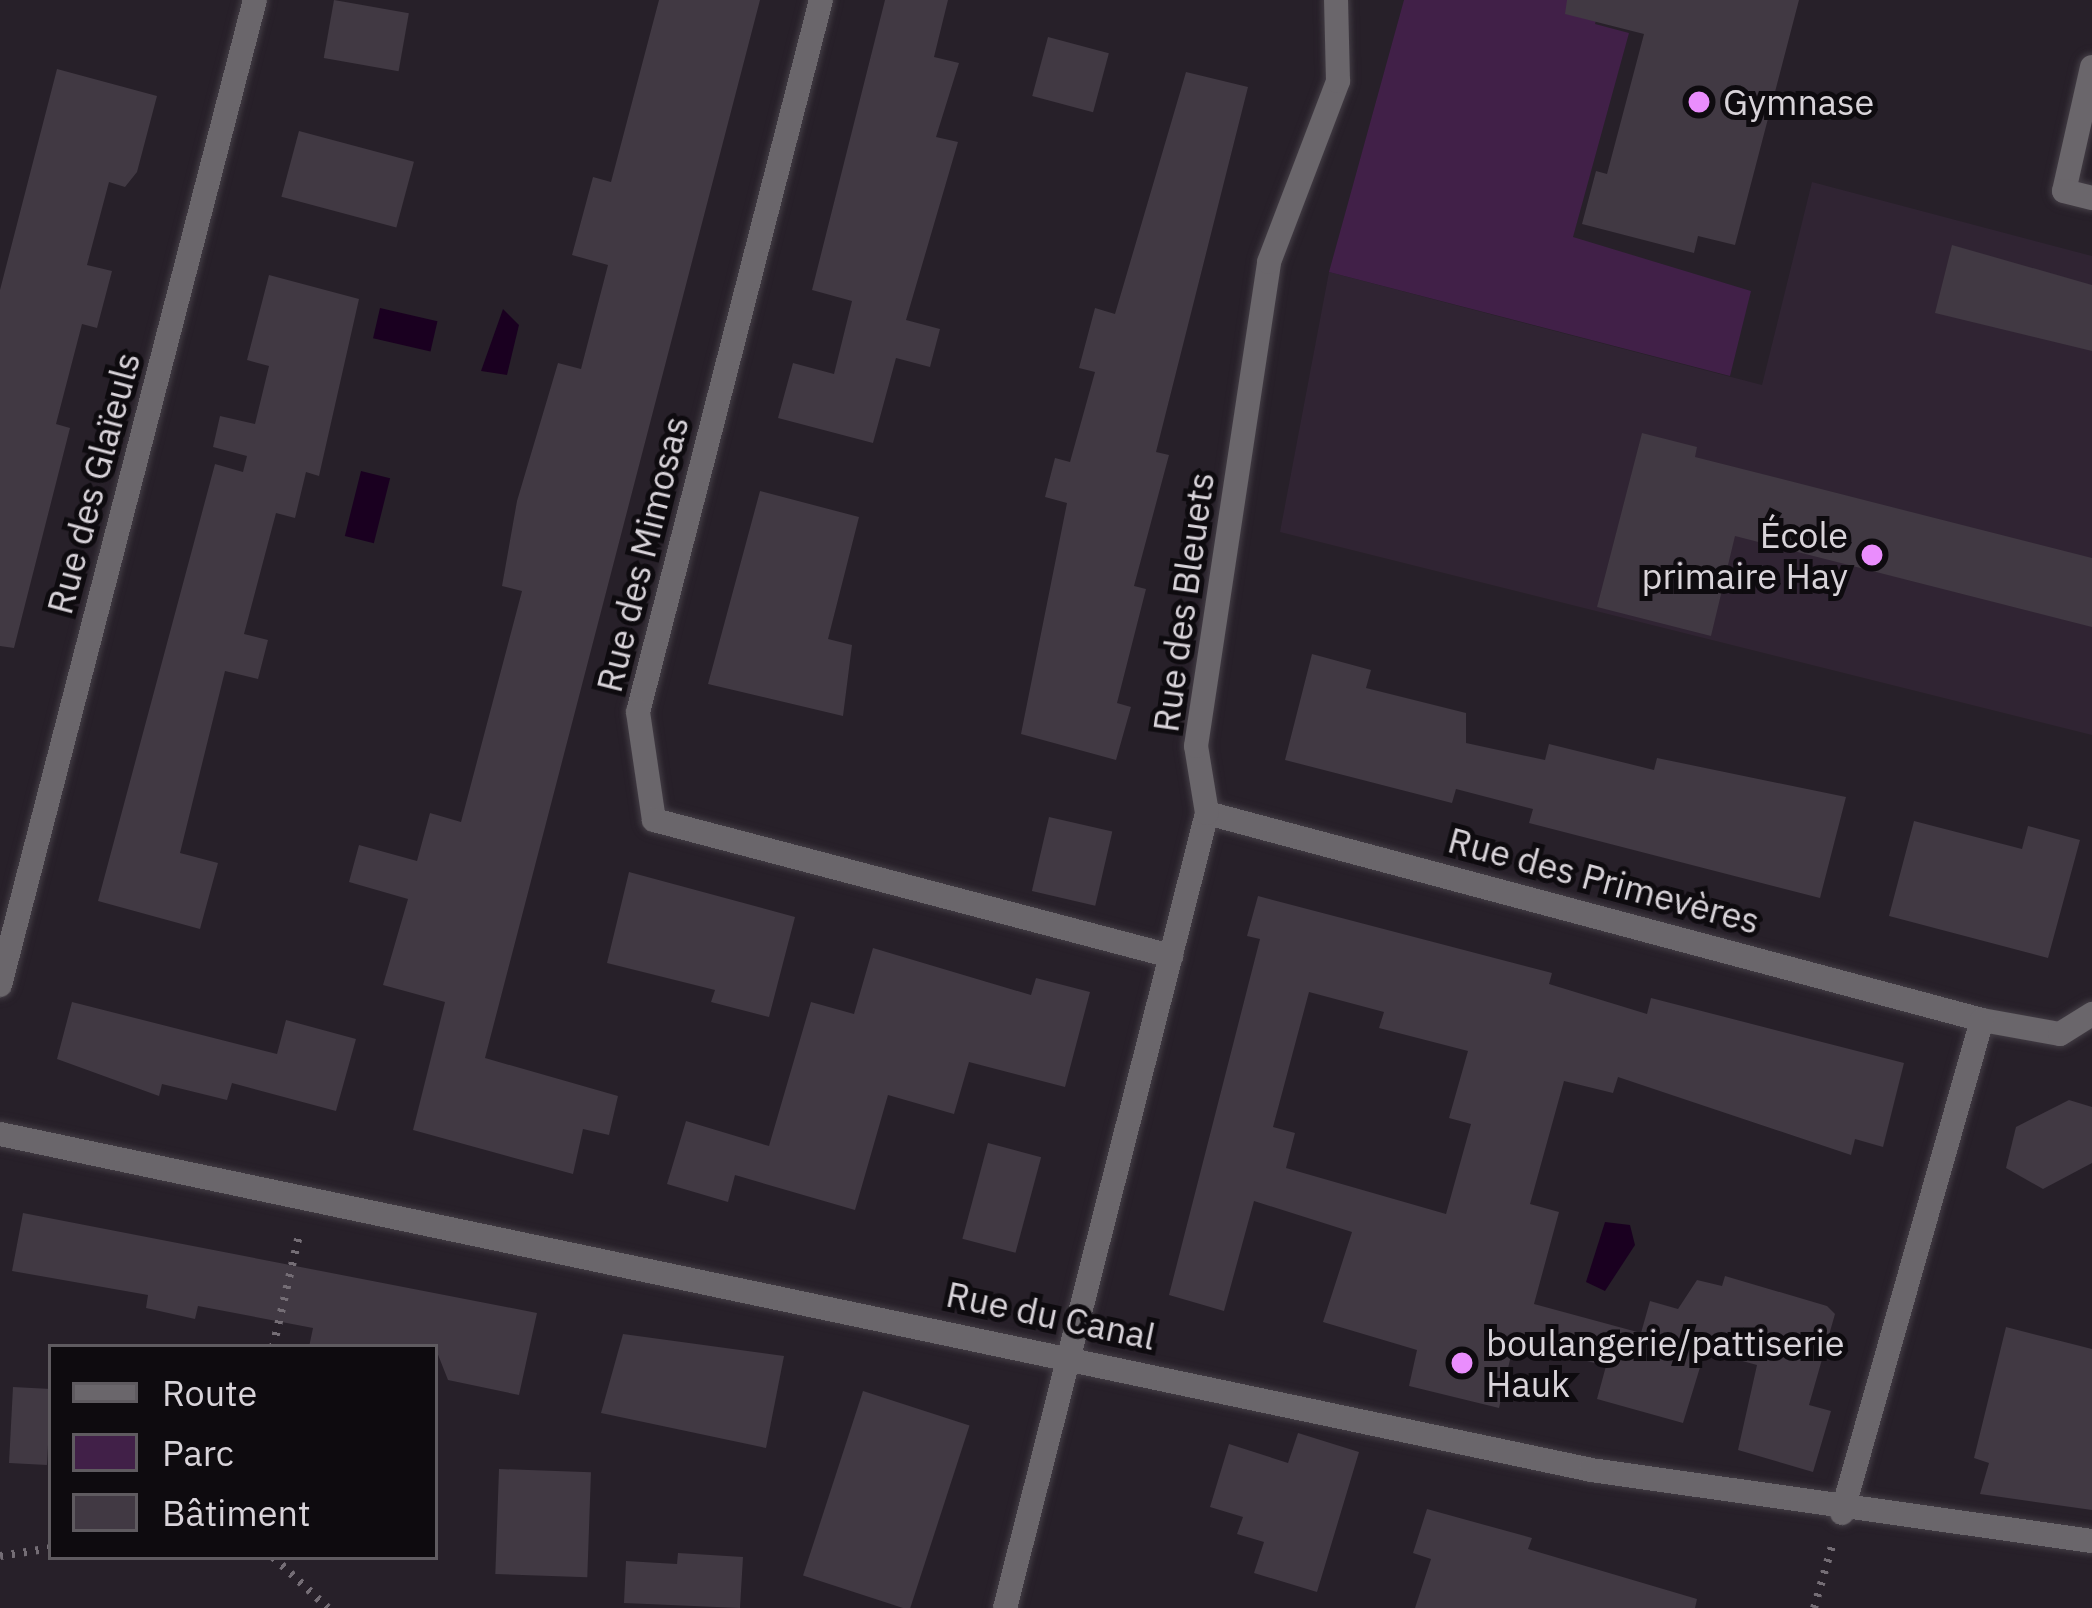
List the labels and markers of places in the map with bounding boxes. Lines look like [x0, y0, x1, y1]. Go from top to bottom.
place label: Gymnase [1723, 80, 1874, 124]
marker: Gymnase [1686, 89, 1712, 115]
place label: École primaire Hay [1642, 512, 1848, 597]
marker: École primaire Hay [1859, 542, 1885, 568]
place label: boulangerie/pattiserie Hauk [1486, 1320, 1845, 1405]
marker: boulangerie/pattiserie Hauk [1449, 1350, 1475, 1376]

